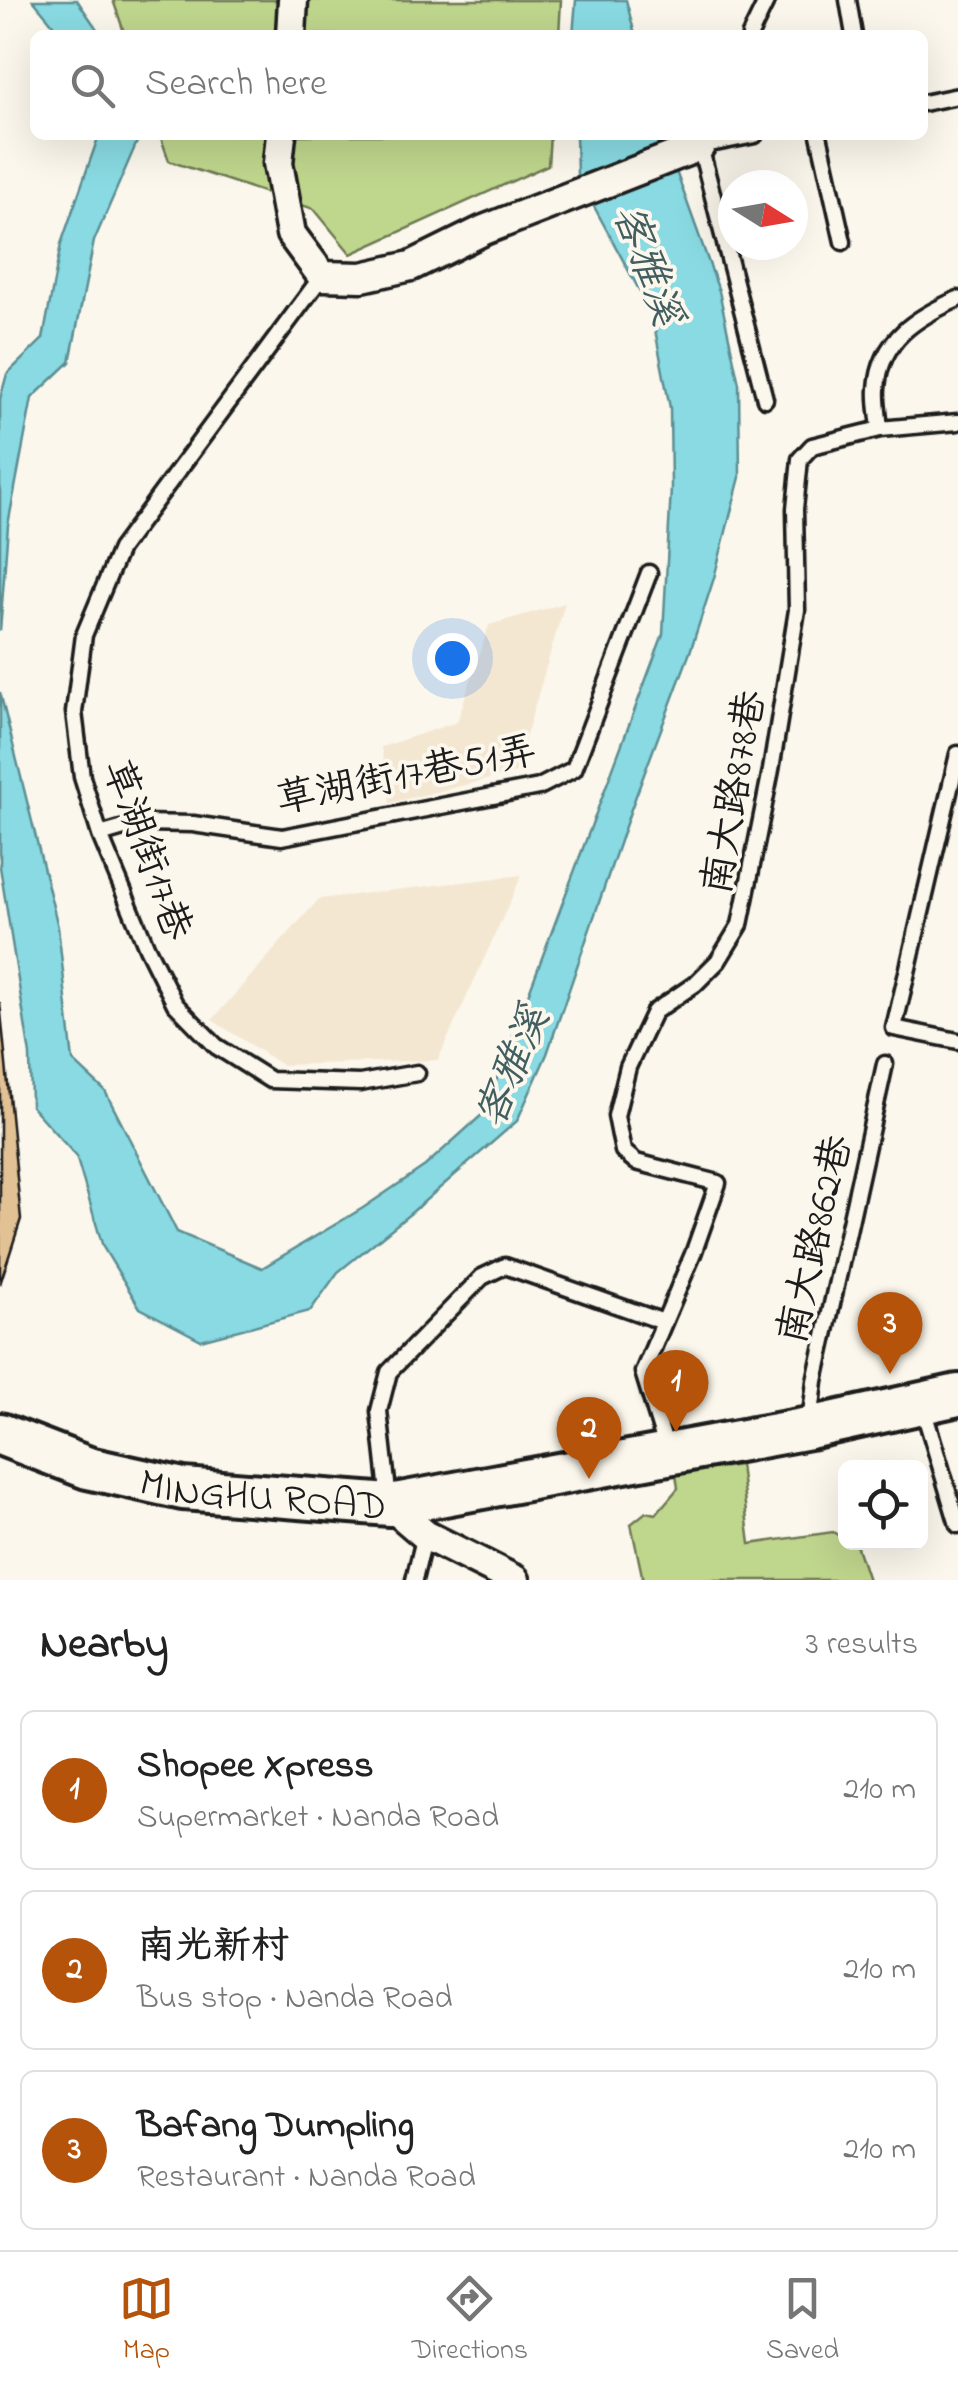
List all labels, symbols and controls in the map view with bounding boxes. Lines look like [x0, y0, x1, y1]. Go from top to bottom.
search box [30, 30, 928, 140]
text: Search here [145, 57, 327, 113]
icon: search [65, 58, 120, 113]
north arrow [718, 170, 808, 260]
water label: 客雅溪 [596, 196, 697, 337]
your location [427, 633, 478, 684]
street label: 南大路878巷 [689, 686, 783, 900]
street label: 草湖街17巷51弄 [271, 723, 542, 832]
street label: 草湖街17巷 [85, 752, 205, 950]
water label: 客雅溪 [461, 996, 568, 1138]
street label: 南大路862巷 [765, 1130, 870, 1350]
pin: 3 [858, 1292, 922, 1374]
pin: 1 [644, 1350, 708, 1432]
pin: 2 [556, 1396, 622, 1479]
street label: MINGHU ROAD [133, 1455, 388, 1539]
map controls [838, 1460, 928, 1550]
button: locate [838, 1460, 928, 1550]
text: Nearby [40, 1615, 168, 1676]
text: 3 results [806, 1622, 918, 1669]
text: Shopee Xpress [137, 1739, 373, 1795]
text: 1 [69, 1767, 80, 1814]
text: 210 m [843, 1767, 916, 1814]
text: Supermarket · Nanda Road [137, 1795, 499, 1842]
text: 南光新村 [137, 1920, 289, 1976]
text: 2 [67, 1947, 82, 1994]
text: 210 m [843, 1947, 916, 1994]
text: Bus stop · Nanda Road [137, 1976, 452, 2023]
text: Bafang Dumpling [137, 2099, 414, 2155]
text: 3 [68, 2127, 81, 2174]
text: 210 m [843, 2127, 916, 2174]
text: Restaurant · Nanda Road [137, 2155, 476, 2202]
tab: Map [119, 2271, 174, 2372]
tab: Directions [412, 2271, 528, 2372]
tab: Saved [766, 2271, 839, 2372]

